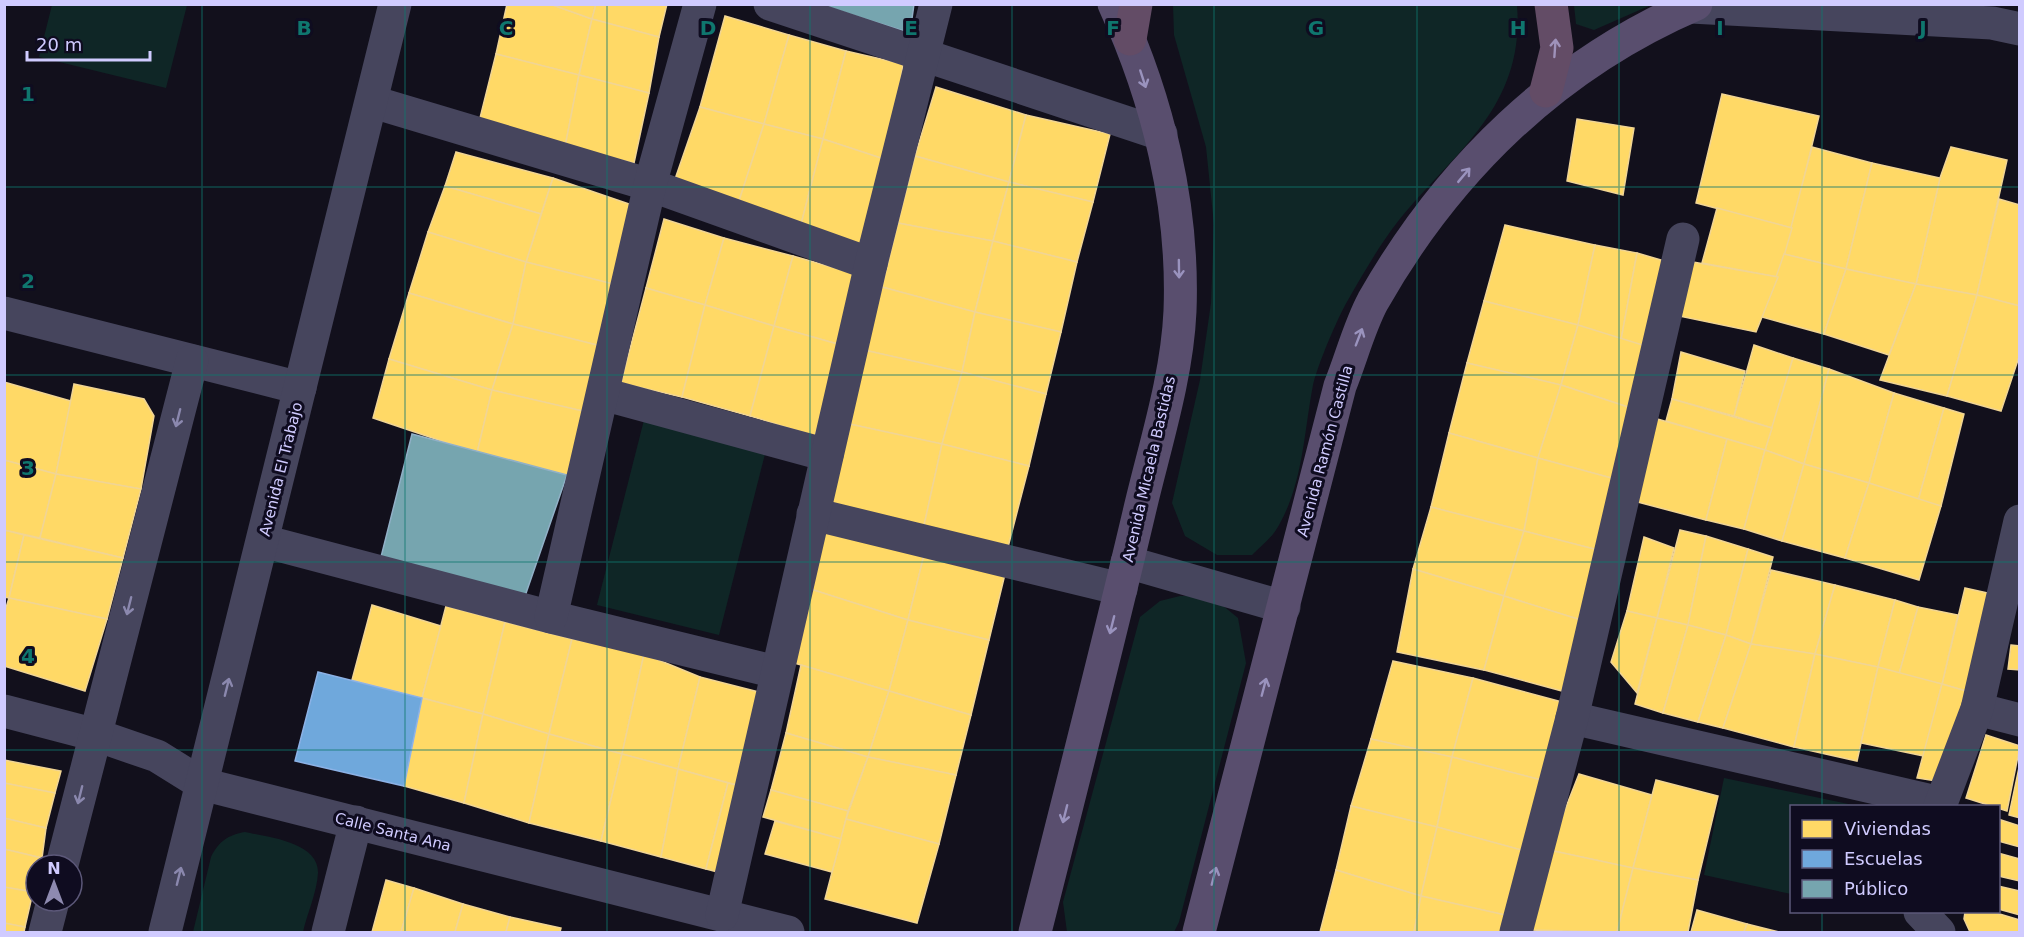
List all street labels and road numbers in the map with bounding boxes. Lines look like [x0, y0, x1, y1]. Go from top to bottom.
street label: Avenida Ramón Castilla [1293, 363, 1357, 539]
street label: Avenida Micaela Bastidas [1119, 374, 1179, 564]
street label: Avenida El Trabajo [256, 400, 306, 538]
street label: Calle Santa Ana [333, 809, 453, 855]

